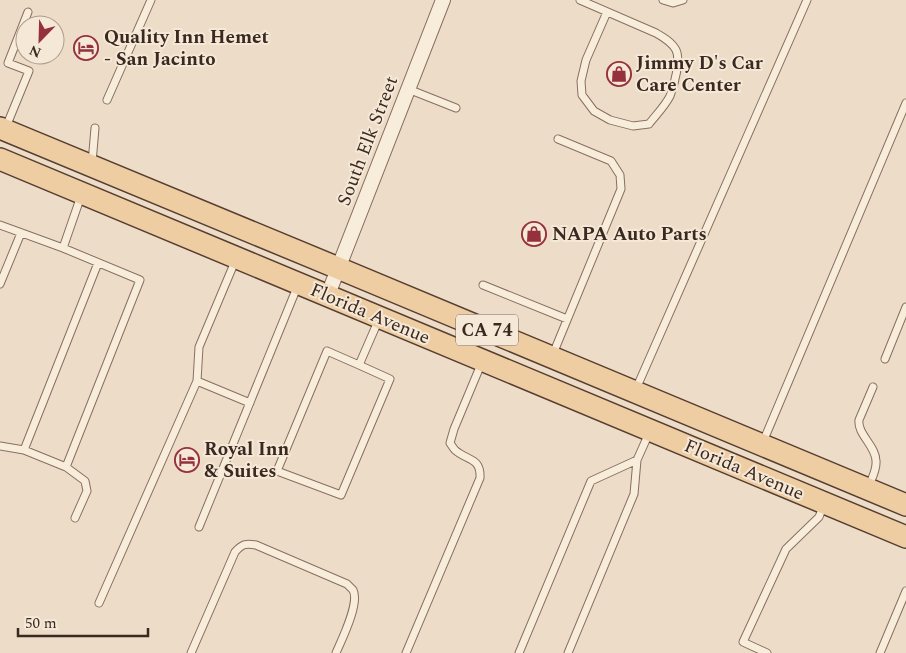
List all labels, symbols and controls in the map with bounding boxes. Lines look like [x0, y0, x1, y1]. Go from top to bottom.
north arrow [15, 15, 65, 65]
place label: Quality Inn Hemet - San Jacinto [104, 23, 269, 74]
hotel icon: Quality Inn Hemet - San Jacinto [73, 35, 99, 61]
text: N [26, 40, 44, 63]
place label: Jimmy D's Car Care Center [636, 49, 764, 100]
shop icon: Jimmy D's Car Care Center [606, 61, 632, 87]
street label: South Elk Street [330, 72, 406, 210]
place label: NAPA Auto Parts [552, 220, 707, 249]
shop icon: NAPA Auto Parts [521, 221, 547, 247]
street label: Florida Avenue [305, 276, 435, 352]
road number: CA 74 [456, 314, 518, 346]
street label: Florida Avenue [679, 432, 809, 508]
place label: Royal Inn & Suites [204, 435, 290, 486]
hotel icon: Royal Inn & Suites [174, 447, 200, 473]
scale bar [18, 606, 148, 638]
text: 50 m [25, 612, 57, 635]

